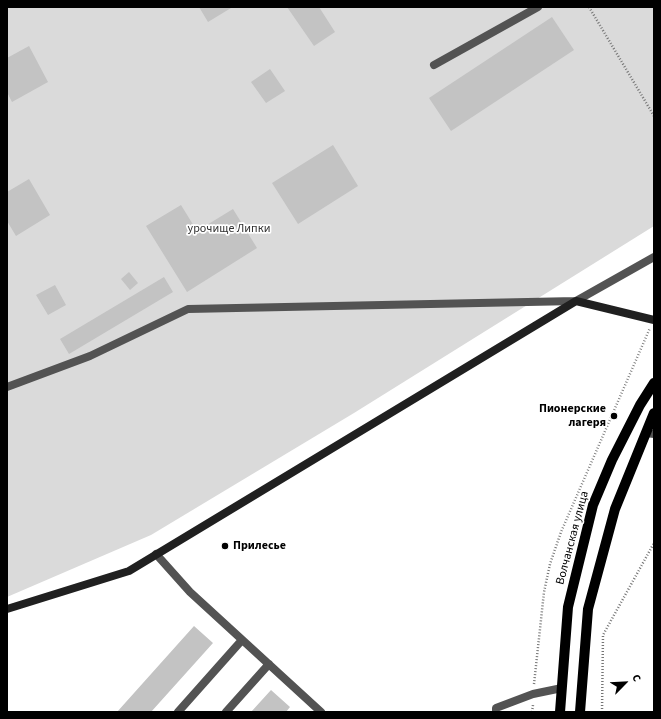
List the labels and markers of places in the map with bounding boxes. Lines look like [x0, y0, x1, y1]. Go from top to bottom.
place label: Пионерские лагеря [539, 402, 606, 430]
marker: Пионерские лагеря [609, 411, 619, 421]
place label: Прилесье [233, 539, 286, 553]
marker: Прилесье [220, 541, 230, 551]

